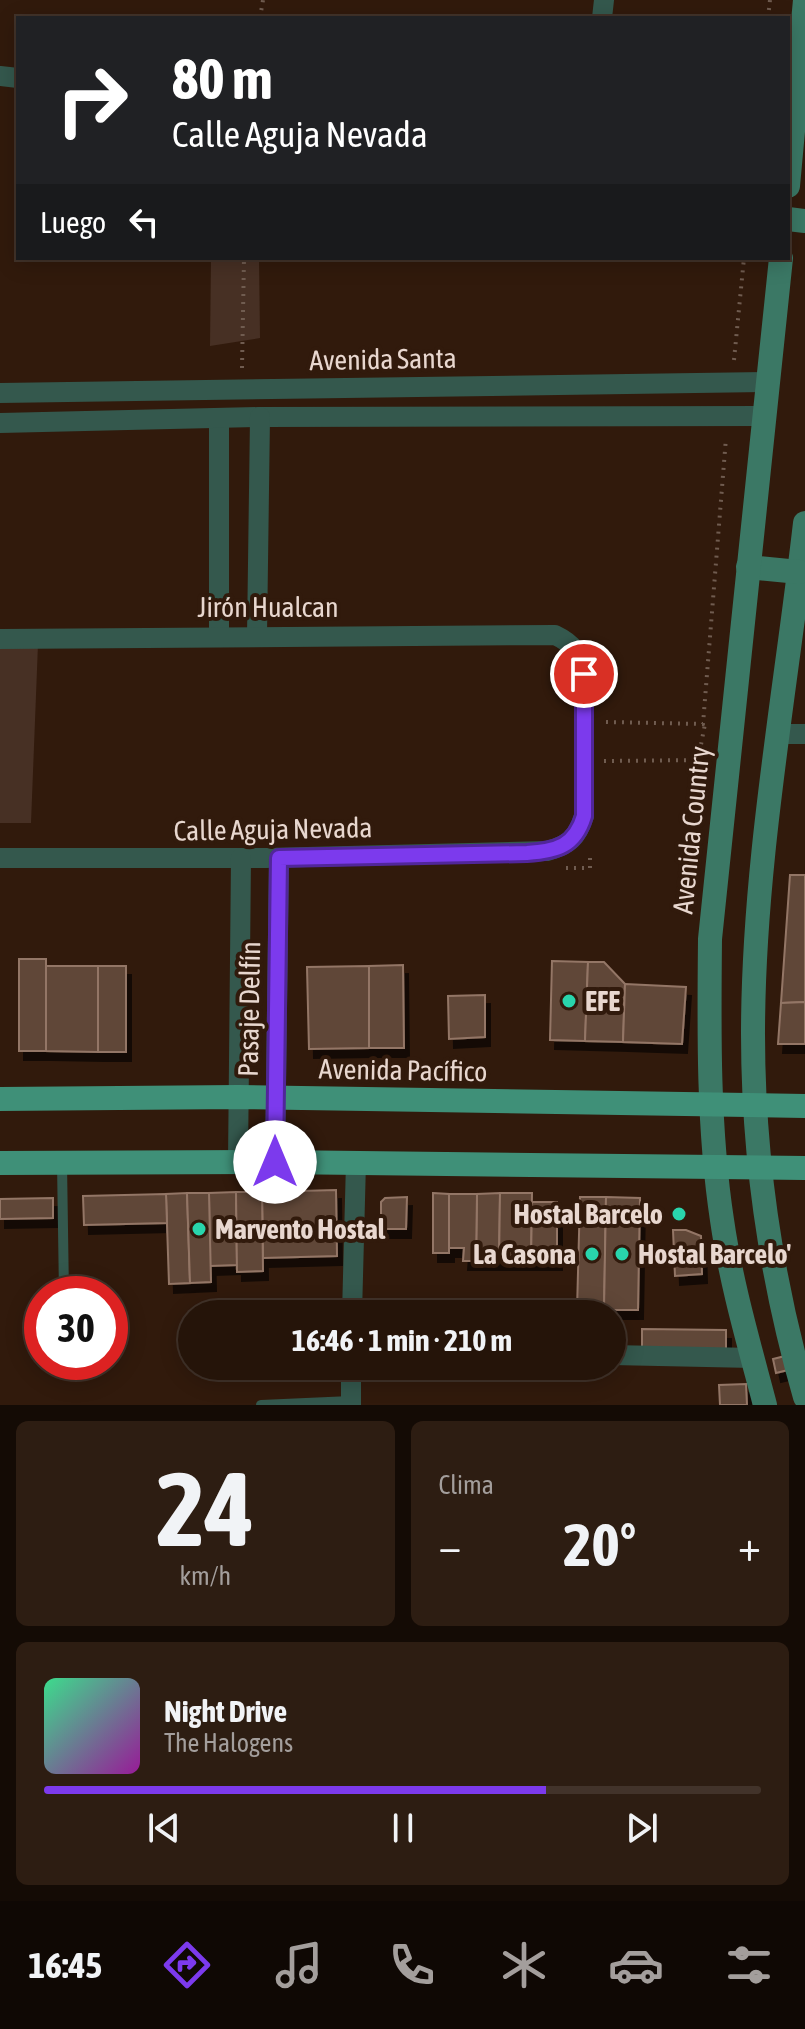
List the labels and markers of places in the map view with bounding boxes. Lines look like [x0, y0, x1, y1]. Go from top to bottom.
pin [550, 640, 618, 708]
place label: EFE [585, 985, 620, 1017]
marker: EFE [560, 992, 578, 1010]
place label: Hostal Barcelo [513, 1198, 663, 1230]
marker: Hostal Barcelo [670, 1205, 688, 1223]
place label: Marvento Hostal [215, 1213, 386, 1245]
marker: Marvento Hostal [190, 1220, 208, 1238]
place label: La Casona [473, 1238, 576, 1270]
place label: Hostal Barcelo' [638, 1238, 791, 1270]
marker: La Casona [583, 1245, 601, 1263]
marker: Hostal Barcelo' [613, 1245, 631, 1263]

